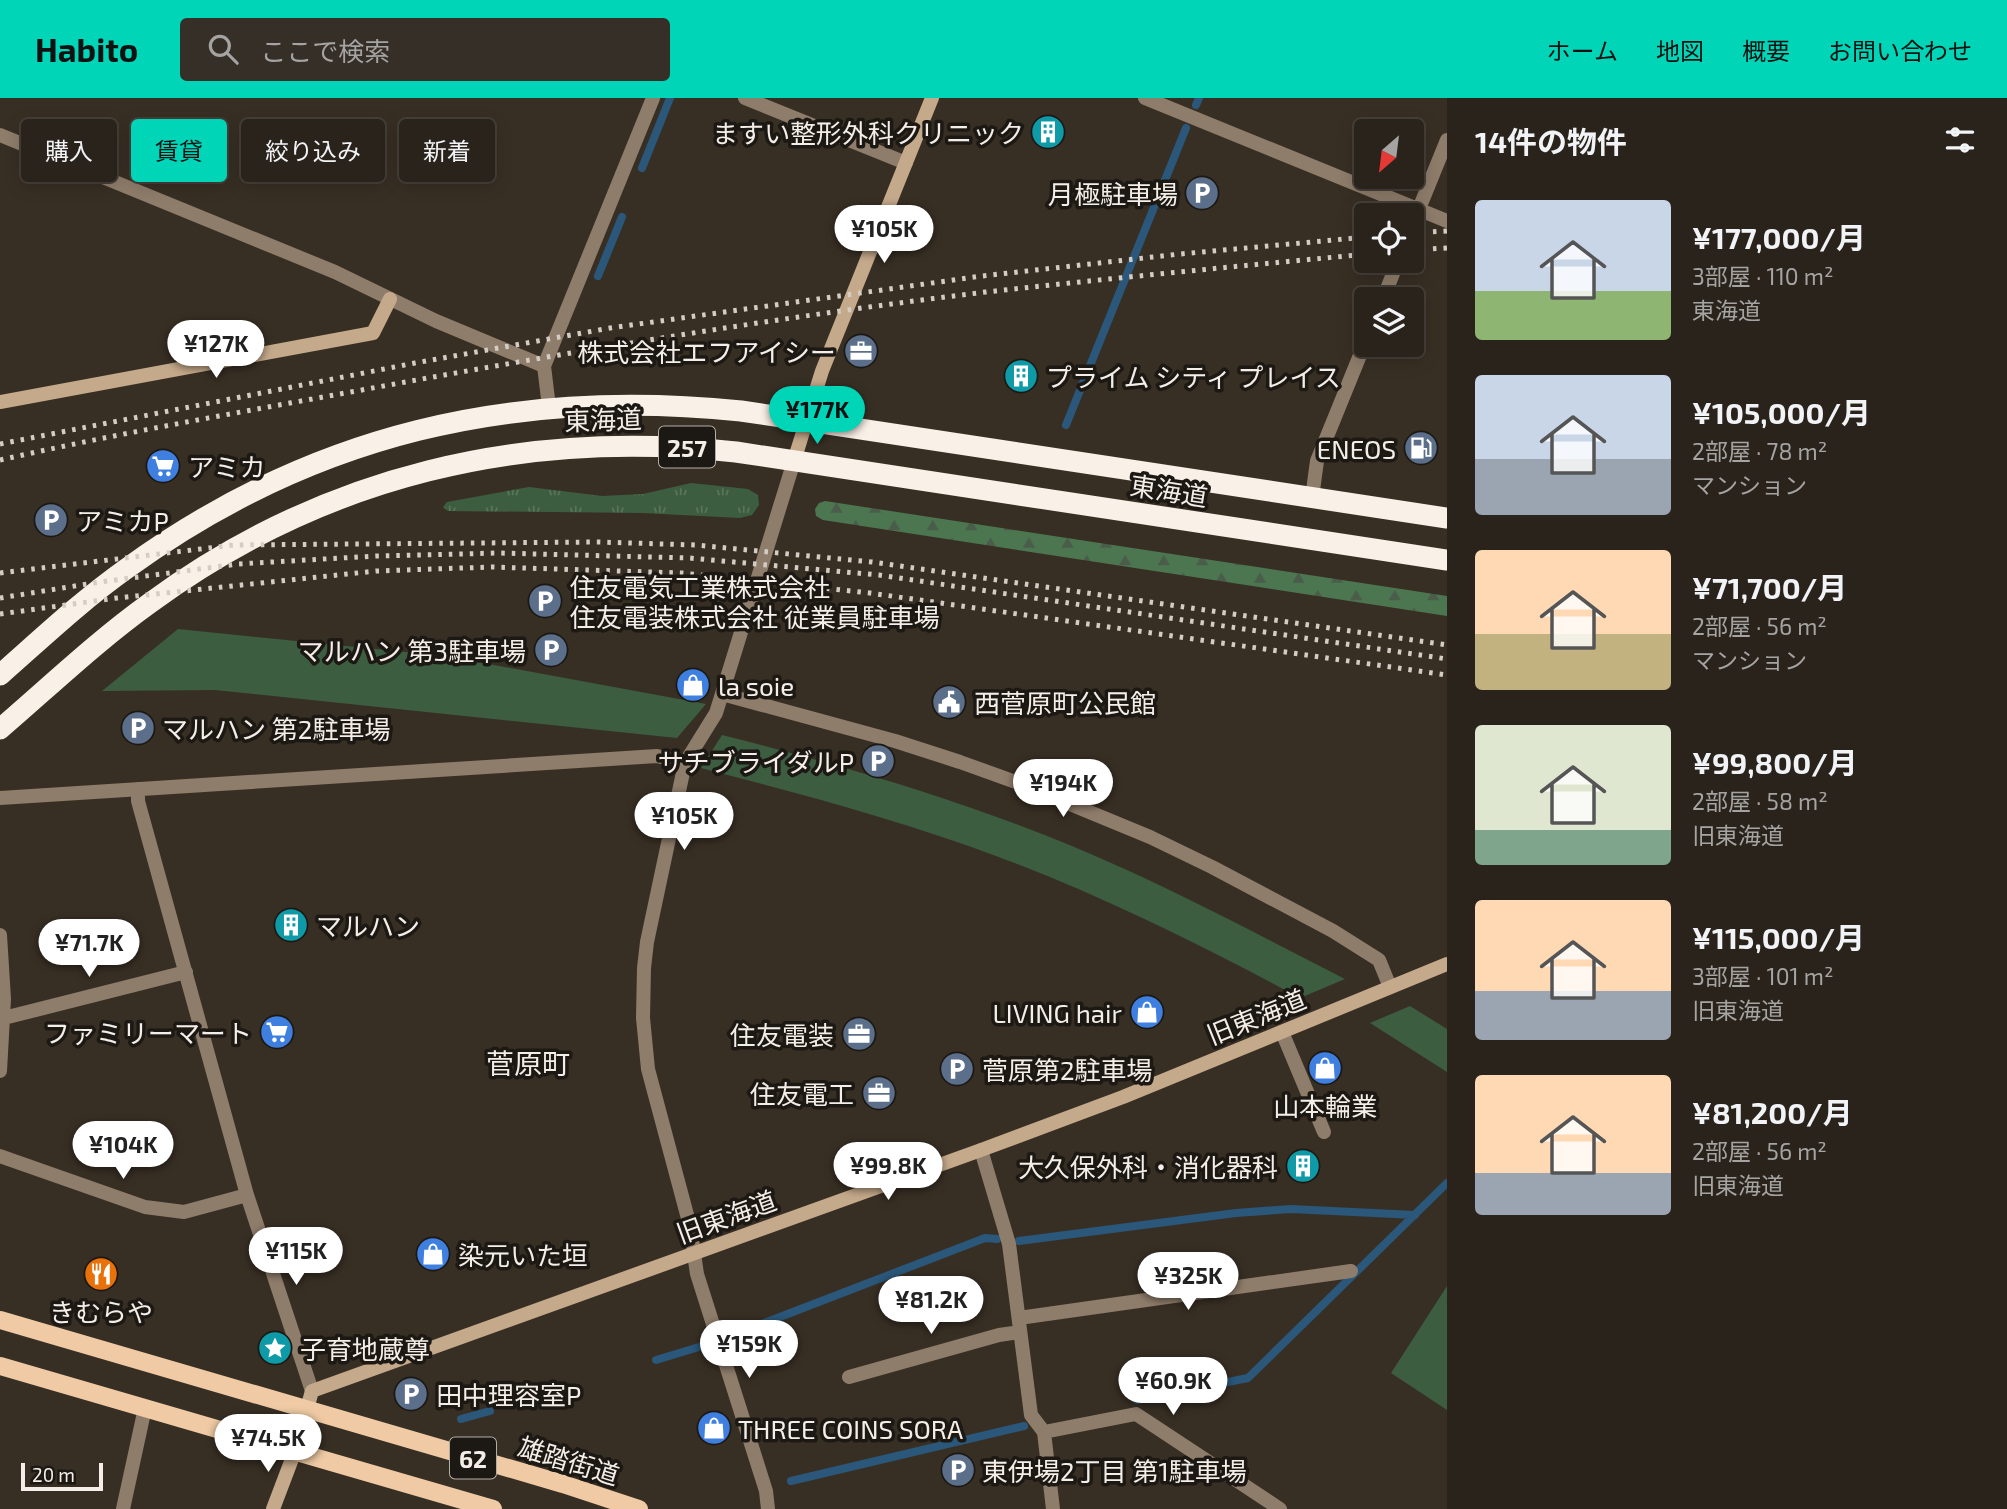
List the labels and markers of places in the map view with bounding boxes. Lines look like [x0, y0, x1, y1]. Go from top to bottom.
building icon: ますい整形外科クリニック [1029, 113, 1067, 151]
place label: ますい整形外科クリニック [712, 117, 1024, 148]
parking icon: 月極駐車場 [1183, 174, 1221, 212]
place label: 月極駐車場 [1048, 178, 1178, 209]
pin: ¥105K [835, 206, 933, 265]
pin: ¥127K [167, 320, 265, 380]
office icon: 株式会社エフアイシー [842, 332, 880, 370]
place label: 株式会社エフアイシー [577, 336, 836, 367]
building icon: プライム シティ プレイス [1002, 357, 1040, 395]
place label: プライム シティ プレイス [1046, 361, 1341, 392]
pin: ¥177K [768, 386, 866, 446]
fuel station icon: ENEOS [1402, 429, 1440, 467]
place label: ENEOS [1317, 433, 1396, 464]
supermarket icon: アミカ [144, 447, 182, 485]
place label: アミカ [188, 451, 265, 482]
parking icon: アミカP [32, 501, 70, 539]
place label: アミカP [76, 505, 169, 536]
place label: 住友電気工業株式会社 住友電装株式会社 従業員駐車場 [570, 571, 940, 632]
parking icon: 住友電気工業株式会社 住友電装株式会社 従業員駐車場 [526, 582, 564, 620]
parking icon: マルハン 第3駐車場 [532, 631, 570, 669]
place label: マルハン 第3駐車場 [298, 635, 526, 666]
shop icon: la soie [674, 666, 712, 704]
place label: la soie [718, 670, 794, 701]
public building icon: 西菅原町公民館 [930, 683, 968, 721]
place label: 西菅原町公民館 [974, 687, 1156, 718]
parking icon: マルハン 第2駐車場 [119, 709, 157, 747]
place label: マルハン 第2駐車場 [162, 713, 390, 744]
parking icon: サチブライダルP [859, 742, 897, 780]
place label: サチブライダルP [658, 746, 854, 777]
pin: ¥194K [1014, 760, 1112, 819]
pin: ¥105K [635, 792, 733, 852]
building icon: マルハン [272, 906, 310, 944]
place label: マルハン [316, 910, 420, 941]
pin: ¥71.7K [32, 920, 146, 979]
shop icon: LIVING hair [1128, 993, 1166, 1031]
place label: LIVING hair [992, 997, 1122, 1028]
supermarket icon: ファミリーマート [258, 1013, 296, 1051]
office icon: 住友電装 [840, 1015, 878, 1053]
place label: ファミリーマート [44, 1017, 252, 1048]
place label: 住友電装 [730, 1019, 834, 1050]
shop icon: 山本輪業 [1306, 1049, 1344, 1087]
parking icon: 菅原第2駐車場 [938, 1050, 976, 1088]
place label: 菅原第2駐車場 [982, 1054, 1153, 1085]
office icon: 住友電工 [860, 1074, 898, 1112]
place label: 住友電工 [750, 1078, 854, 1109]
place label: 山本輪業 [1273, 1090, 1377, 1121]
pin: ¥104K [74, 1122, 172, 1181]
pin: ¥99.8K [831, 1142, 945, 1202]
building icon: 大久保外科・消化器科 [1284, 1147, 1322, 1185]
place label: 大久保外科・消化器科 [1018, 1151, 1278, 1182]
pin: ¥115K [247, 1228, 345, 1287]
shop icon: 染元いた垣 [414, 1235, 452, 1273]
place label: 染元いた垣 [458, 1239, 588, 1270]
pin: ¥325K [1139, 1252, 1237, 1312]
restaurant icon: きむらや [82, 1255, 120, 1293]
pin: ¥81.2K [874, 1276, 988, 1336]
place label: きむらや [49, 1296, 153, 1327]
pin: ¥159K [700, 1320, 798, 1380]
place icon: 子育地蔵尊 [256, 1329, 294, 1367]
place label: 子育地蔵尊 [300, 1333, 430, 1364]
pin: ¥60.9K [1116, 1358, 1230, 1417]
parking icon: 田中理容室P [392, 1375, 430, 1413]
place label: 田中理容室P [436, 1379, 581, 1410]
shop icon: THREE COINS SORA [695, 1409, 733, 1447]
place label: THREE COINS SORA [738, 1413, 963, 1444]
pin: ¥74.5K [211, 1414, 325, 1474]
parking icon: 東伊場2丁目 第1駐車場 [939, 1451, 977, 1489]
place label: 東伊場2丁目 第1駐車場 [982, 1455, 1247, 1486]

